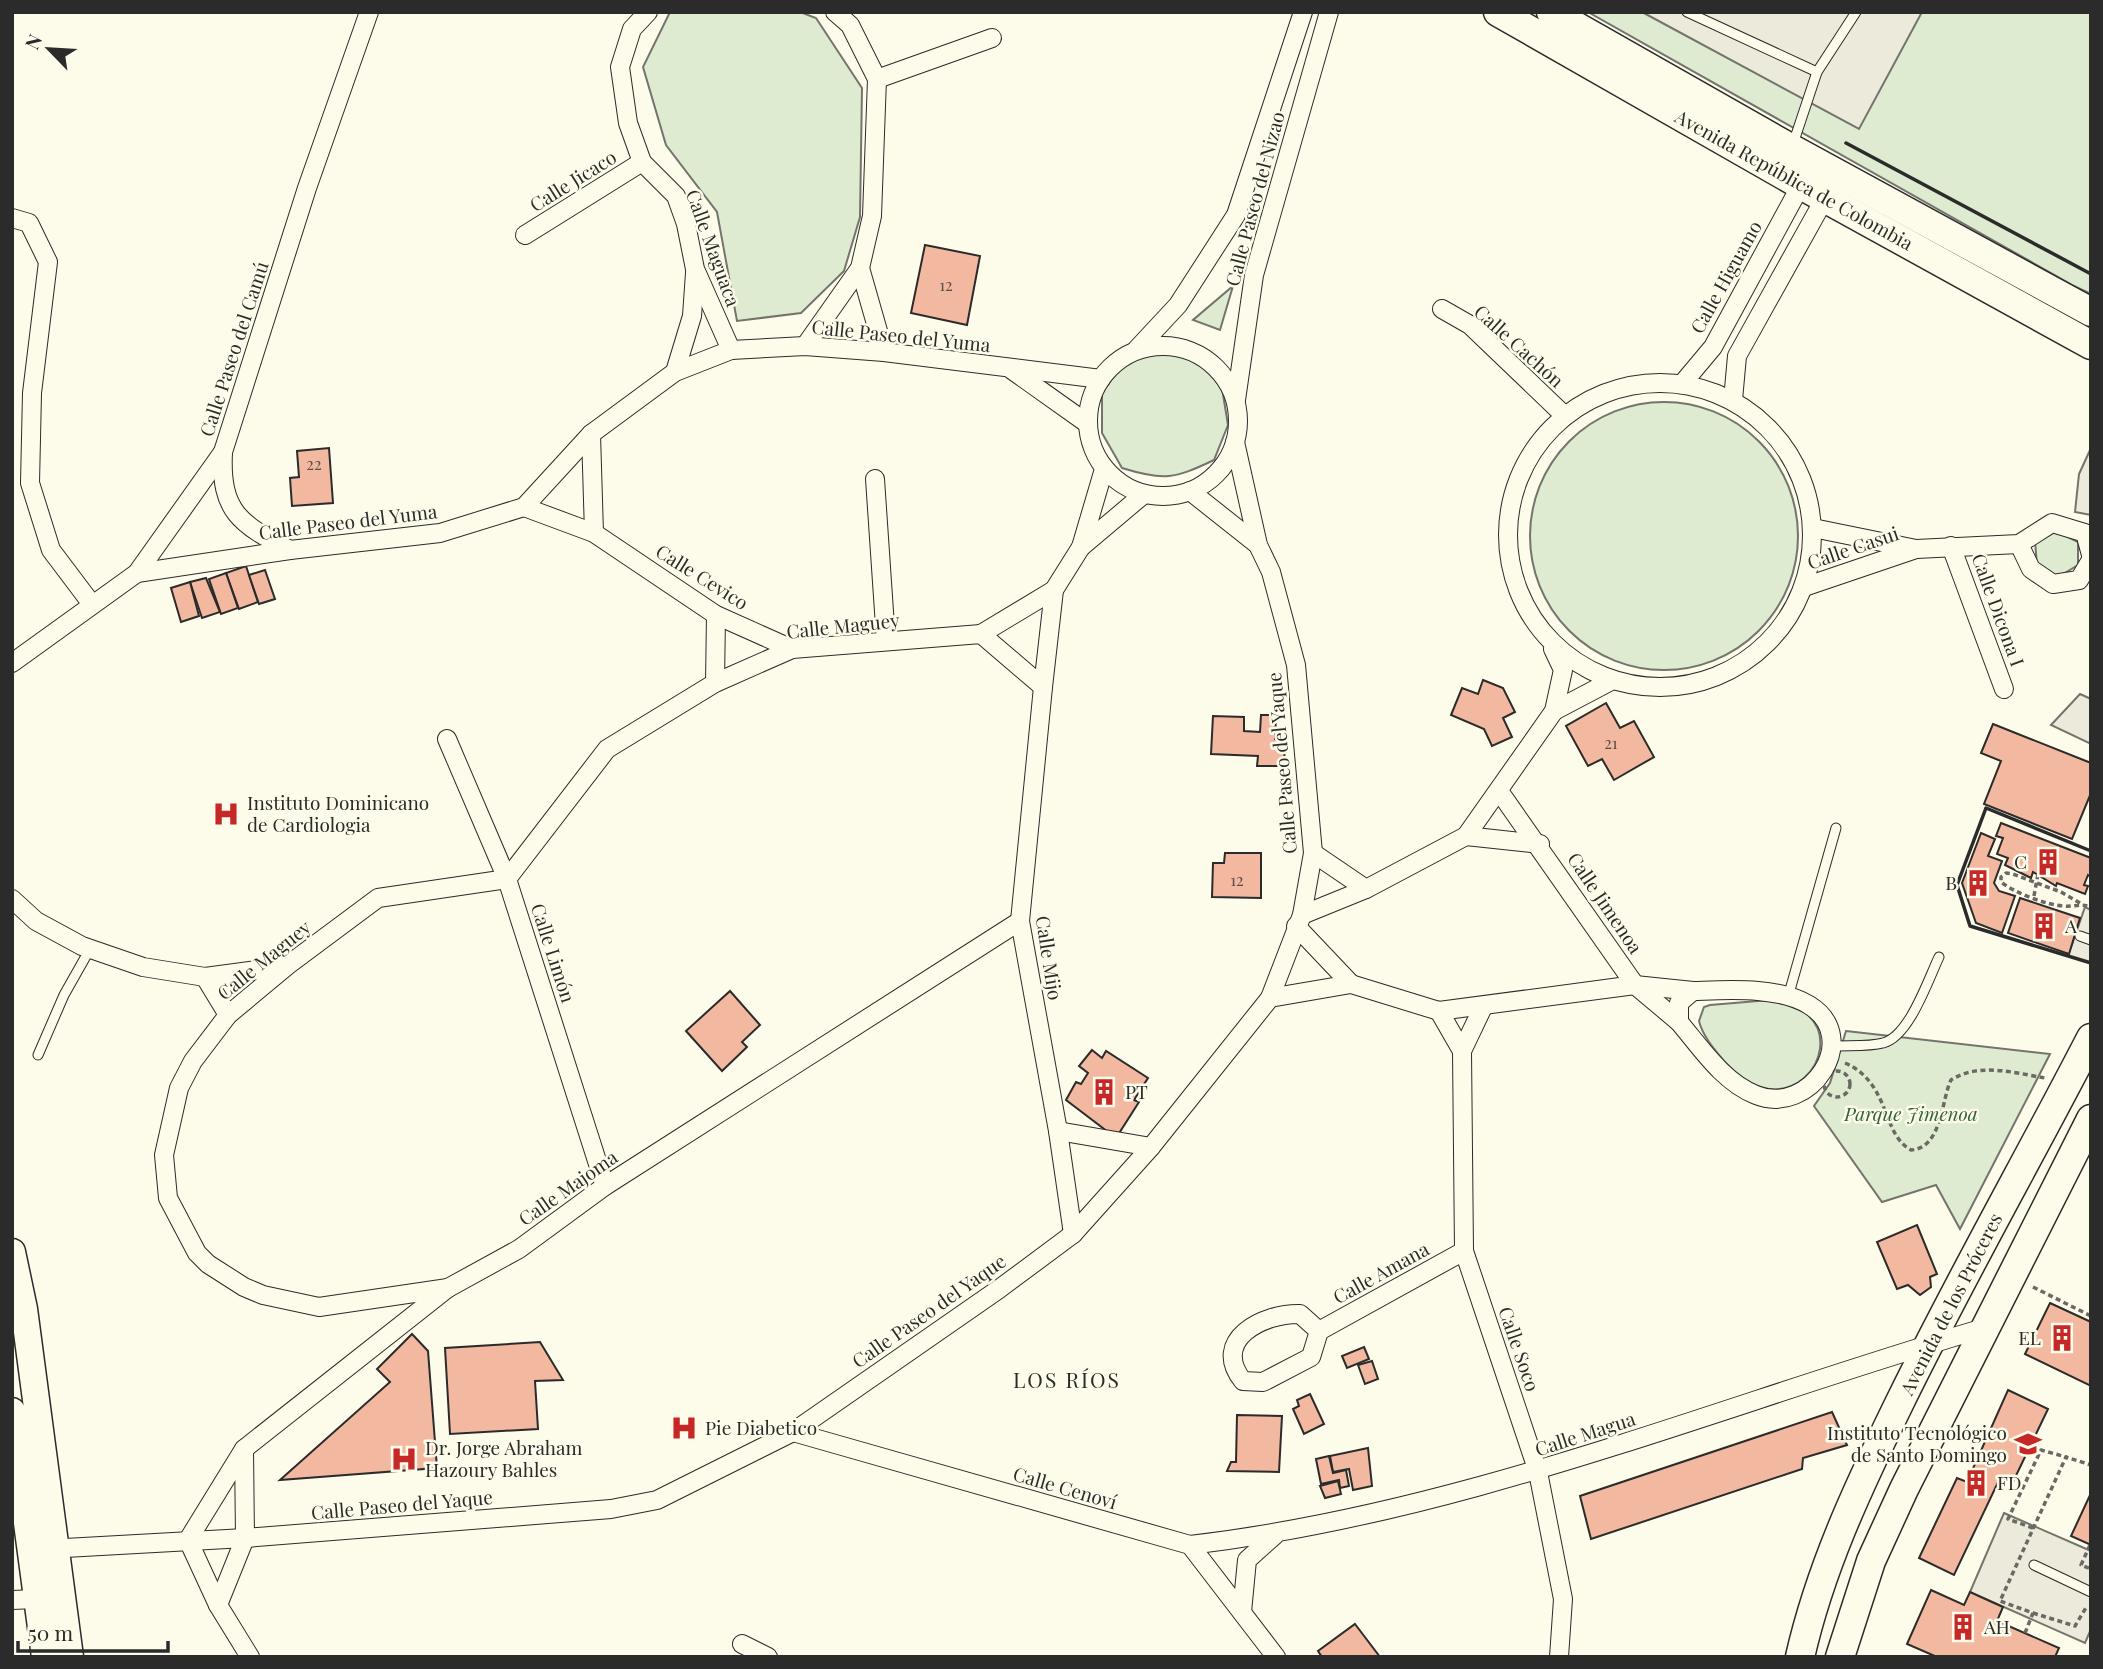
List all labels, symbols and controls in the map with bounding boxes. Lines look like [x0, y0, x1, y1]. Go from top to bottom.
north arrow [14, 14, 84, 84]
text: N [18, 29, 47, 53]
street label: Avenida República de Colombia [1670, 102, 1919, 256]
street label: Calle Paseo del Nizao [1218, 109, 1290, 289]
street label: Calle Jicaco [524, 143, 621, 217]
street label: Calle Maguaca [681, 186, 747, 310]
street label: Calle Higuamo [1683, 215, 1767, 338]
street label: Calle Paseo del Camú [192, 258, 274, 439]
house number: 12 [939, 274, 953, 295]
street label: Calle Cachón [1469, 298, 1571, 393]
street label: Calle Paseo del Yuma [810, 313, 992, 357]
house number: 22 [306, 453, 322, 474]
street label: Calle Paseo del Yuma [257, 497, 439, 545]
street label: Calle Casui [1803, 519, 1902, 575]
street label: Calle Cevico [651, 537, 754, 615]
street label: Calle Dicona I [1966, 550, 2031, 670]
street label: Calle Maguey [785, 606, 901, 644]
street label: Calle Paseo del Yaque [1260, 671, 1302, 855]
house number: 21 [1604, 732, 1618, 753]
place label: Instituto Dominicano de Cardiologia [247, 789, 429, 837]
hospital icon: Instituto Dominicano de Cardiologia [211, 799, 241, 829]
street label: Calle Jimenoa [1562, 847, 1650, 959]
building icon: C [2033, 847, 2063, 877]
place label: C [2014, 848, 2027, 874]
building icon: B [1963, 868, 1993, 898]
house number: 12 [1230, 869, 1244, 890]
place label: B [1945, 869, 1957, 895]
street label: Calle Limón [526, 900, 582, 1006]
building icon: A [2029, 911, 2059, 941]
place label: A [2064, 912, 2078, 938]
street label: Calle Maguey [211, 913, 316, 1005]
street label: Calle Mijo [1030, 914, 1069, 1002]
building icon: PT [1089, 1077, 1119, 1107]
place label: PT [1125, 1078, 1148, 1104]
park label: Parque Jimenoa [1843, 1100, 1978, 1126]
street label: Calle Majoma [513, 1143, 623, 1231]
street label: Avenida de los Próceres [1892, 1208, 2007, 1400]
street label: Calle Amana [1328, 1235, 1434, 1309]
street label: Calle Paseo del Yaque [846, 1247, 1011, 1373]
street label: Calle Soco [1493, 1303, 1547, 1394]
building icon: EL [2047, 1323, 2077, 1353]
place label: EL [2018, 1324, 2041, 1350]
district label: LOS RÍOS [1013, 1365, 1121, 1393]
street label: Calle Magua [1531, 1404, 1639, 1461]
hospital icon: Pie Diabetico [669, 1413, 699, 1443]
place label: Pie Diabetico [705, 1414, 817, 1440]
place label: Instituto Tecnológico de Santo Domingo [1827, 1419, 2007, 1467]
school or university icon: Instituto Tecnológico de Santo Domingo [2013, 1429, 2043, 1459]
place label: Dr. Jorge Abraham Hazoury Bahles [425, 1434, 582, 1482]
hospital icon: Dr. Jorge Abraham Hazoury Bahles [389, 1444, 419, 1474]
street label: Calle Cenoví [1010, 1460, 1121, 1514]
building icon: FD [1961, 1468, 1991, 1498]
place label: FD [1997, 1469, 2022, 1495]
street label: Calle Paseo del Yaque [310, 1483, 494, 1525]
scale bar [18, 1610, 168, 1654]
building icon: AH [1948, 1612, 1978, 1642]
place label: AH [1983, 1613, 2010, 1639]
text: 50 m [28, 1618, 74, 1646]

